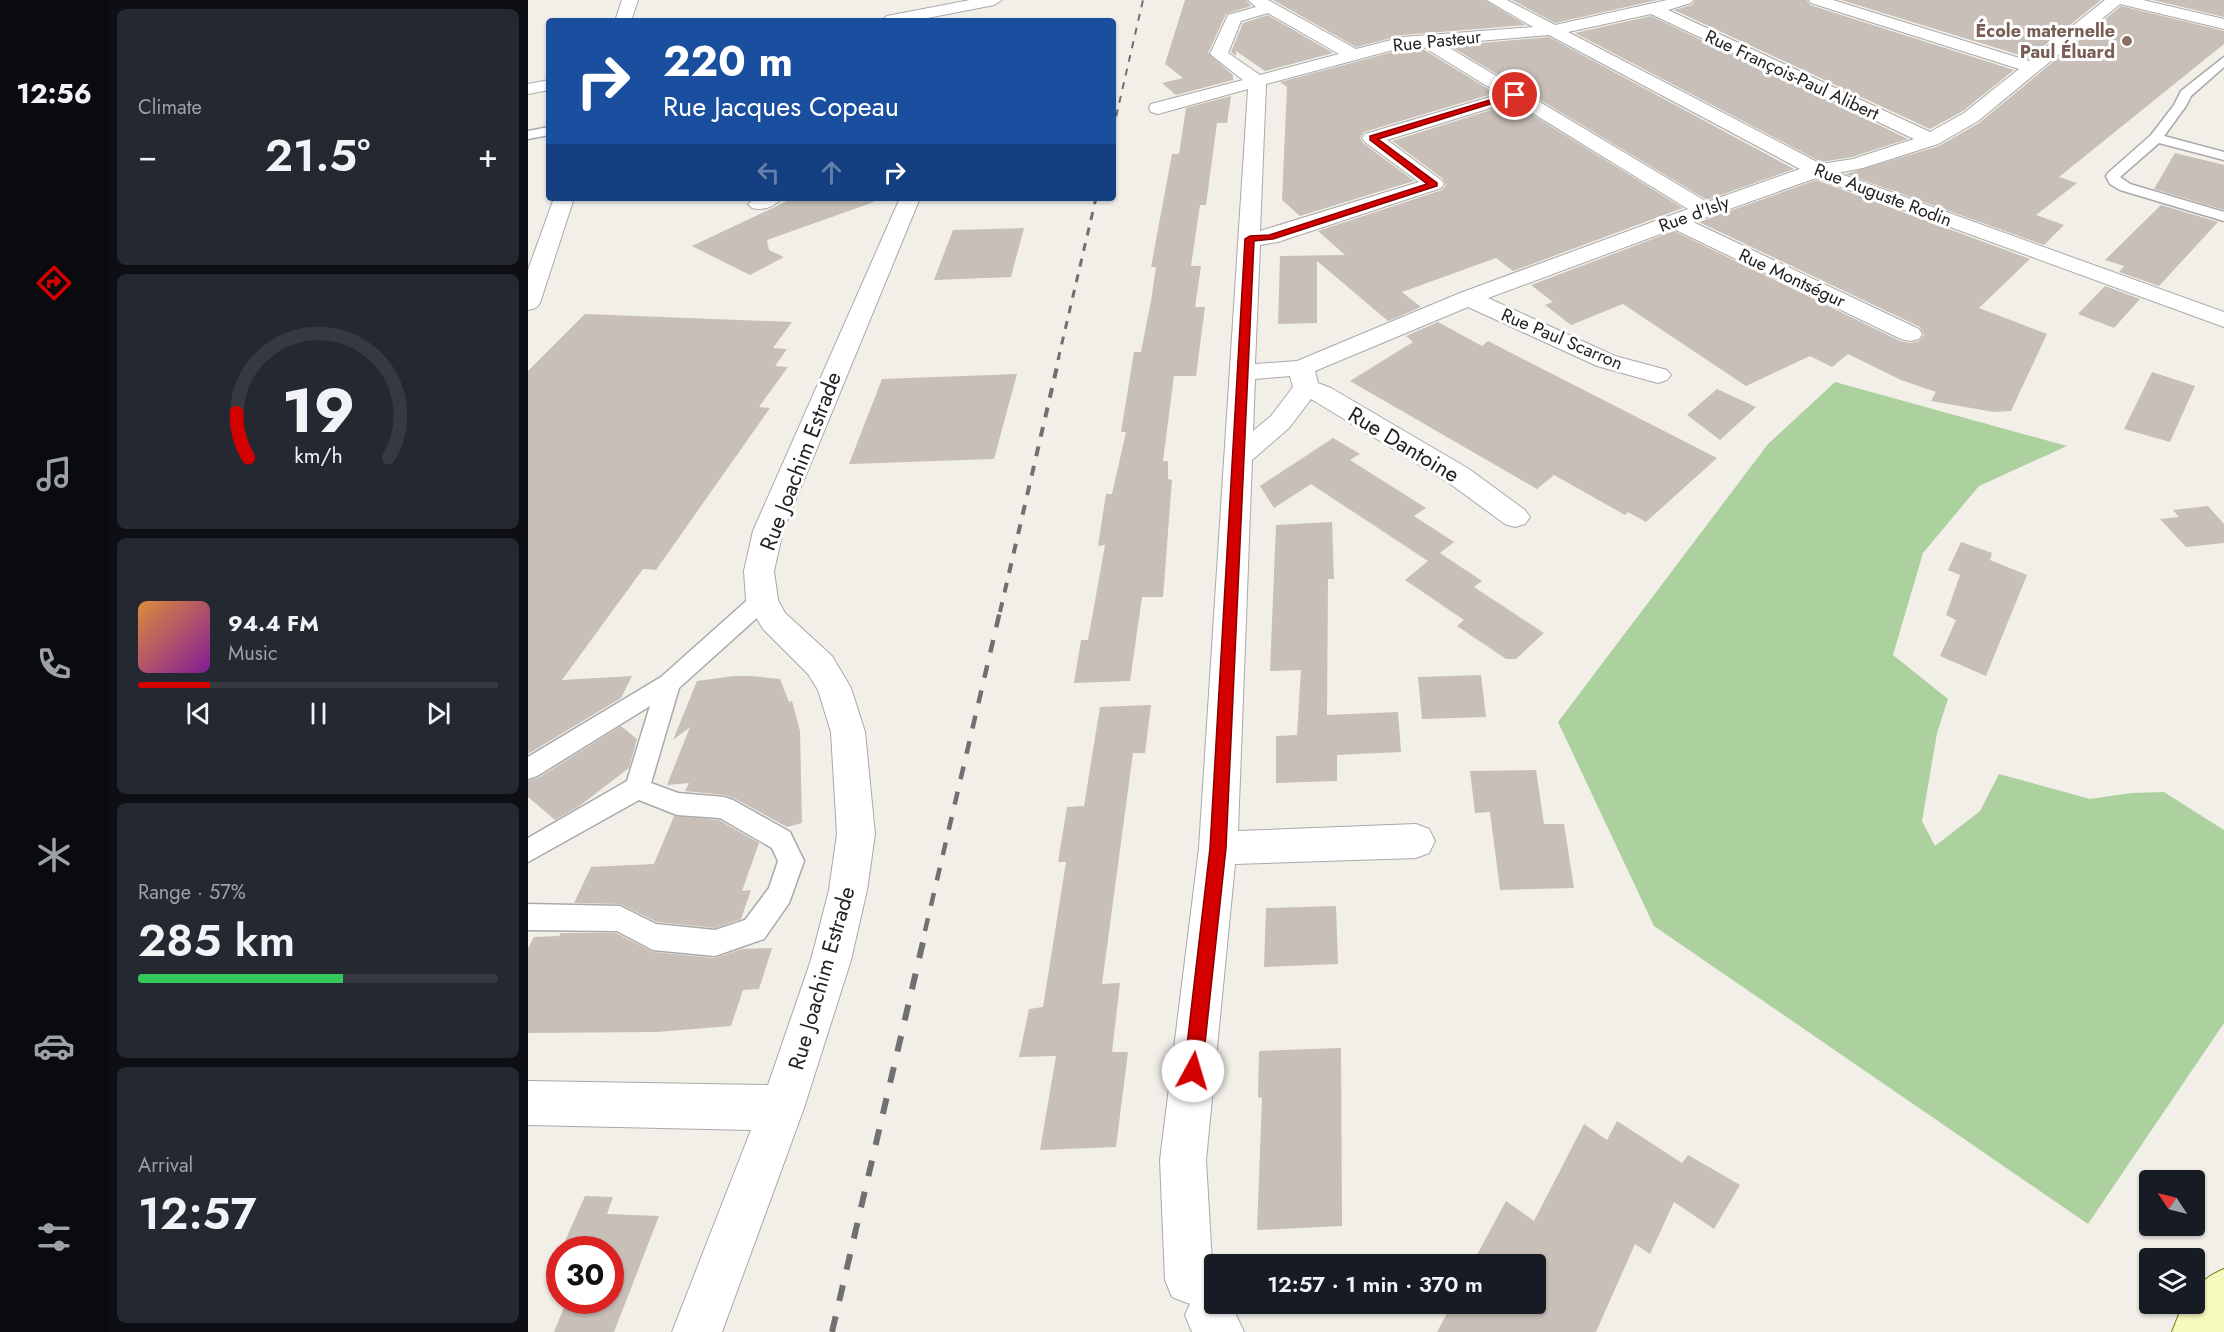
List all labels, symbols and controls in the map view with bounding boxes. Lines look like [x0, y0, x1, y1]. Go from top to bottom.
place label: École maternelle Paul Éluard [1975, 18, 2115, 65]
street label: Rue Pasteur [1392, 23, 1483, 59]
street label: Rue François-Paul Alibert [1701, 23, 1884, 127]
text: 220 m [663, 31, 793, 92]
marker: École maternelle Paul Éluard [2120, 34, 2134, 48]
icon: right [564, 42, 642, 120]
pin [1489, 69, 1540, 120]
text: 12:56 [16, 74, 92, 113]
icon: arrive [1498, 78, 1531, 111]
text: Rue Jacques Copeau [663, 87, 899, 126]
text: Climate [138, 93, 202, 122]
text: 21.5° [265, 123, 370, 188]
text: − [138, 132, 157, 179]
text: + [478, 132, 498, 179]
icon: left [752, 156, 785, 189]
icon: ahead [815, 156, 848, 189]
icon: right [878, 156, 911, 189]
street label: Rue Auguste Rodin [1810, 157, 1956, 233]
street label: Rue d'Isly [1655, 189, 1733, 239]
street label: Rue Montségur [1734, 242, 1850, 314]
icon: directions [33, 262, 75, 304]
street label: Rue Paul Scarron [1497, 302, 1627, 376]
text: 19 [281, 366, 355, 456]
street label: Rue Joachim Estrade [751, 367, 849, 555]
street label: Rue Dantoine [1342, 398, 1466, 490]
text: km/h [294, 441, 342, 472]
icon: music [33, 453, 75, 495]
text: 94.4 FM [228, 607, 319, 639]
text: Music [228, 639, 278, 668]
icon: phone [33, 643, 75, 685]
icon: previous [182, 697, 215, 730]
icon: pause [302, 697, 335, 730]
icon: next [422, 697, 455, 730]
icon: climate [33, 834, 75, 876]
text: Range · 57% [138, 878, 246, 907]
street label: Rue Joachim Estrade [780, 883, 862, 1073]
text: 285 km [138, 908, 295, 973]
icon: car [33, 1025, 75, 1067]
position arrow [1161, 1039, 1225, 1103]
text: Arrival [138, 1151, 193, 1180]
north arrow [2139, 1170, 2205, 1236]
map controls [2139, 1170, 2205, 1314]
text: 12:57 [138, 1181, 257, 1246]
icon: filters [33, 1216, 75, 1258]
speed limit sign: 30 [546, 1236, 624, 1314]
button: layers [2139, 1248, 2205, 1314]
text: 12:57 · 1 min · 370 m [1267, 1268, 1483, 1300]

